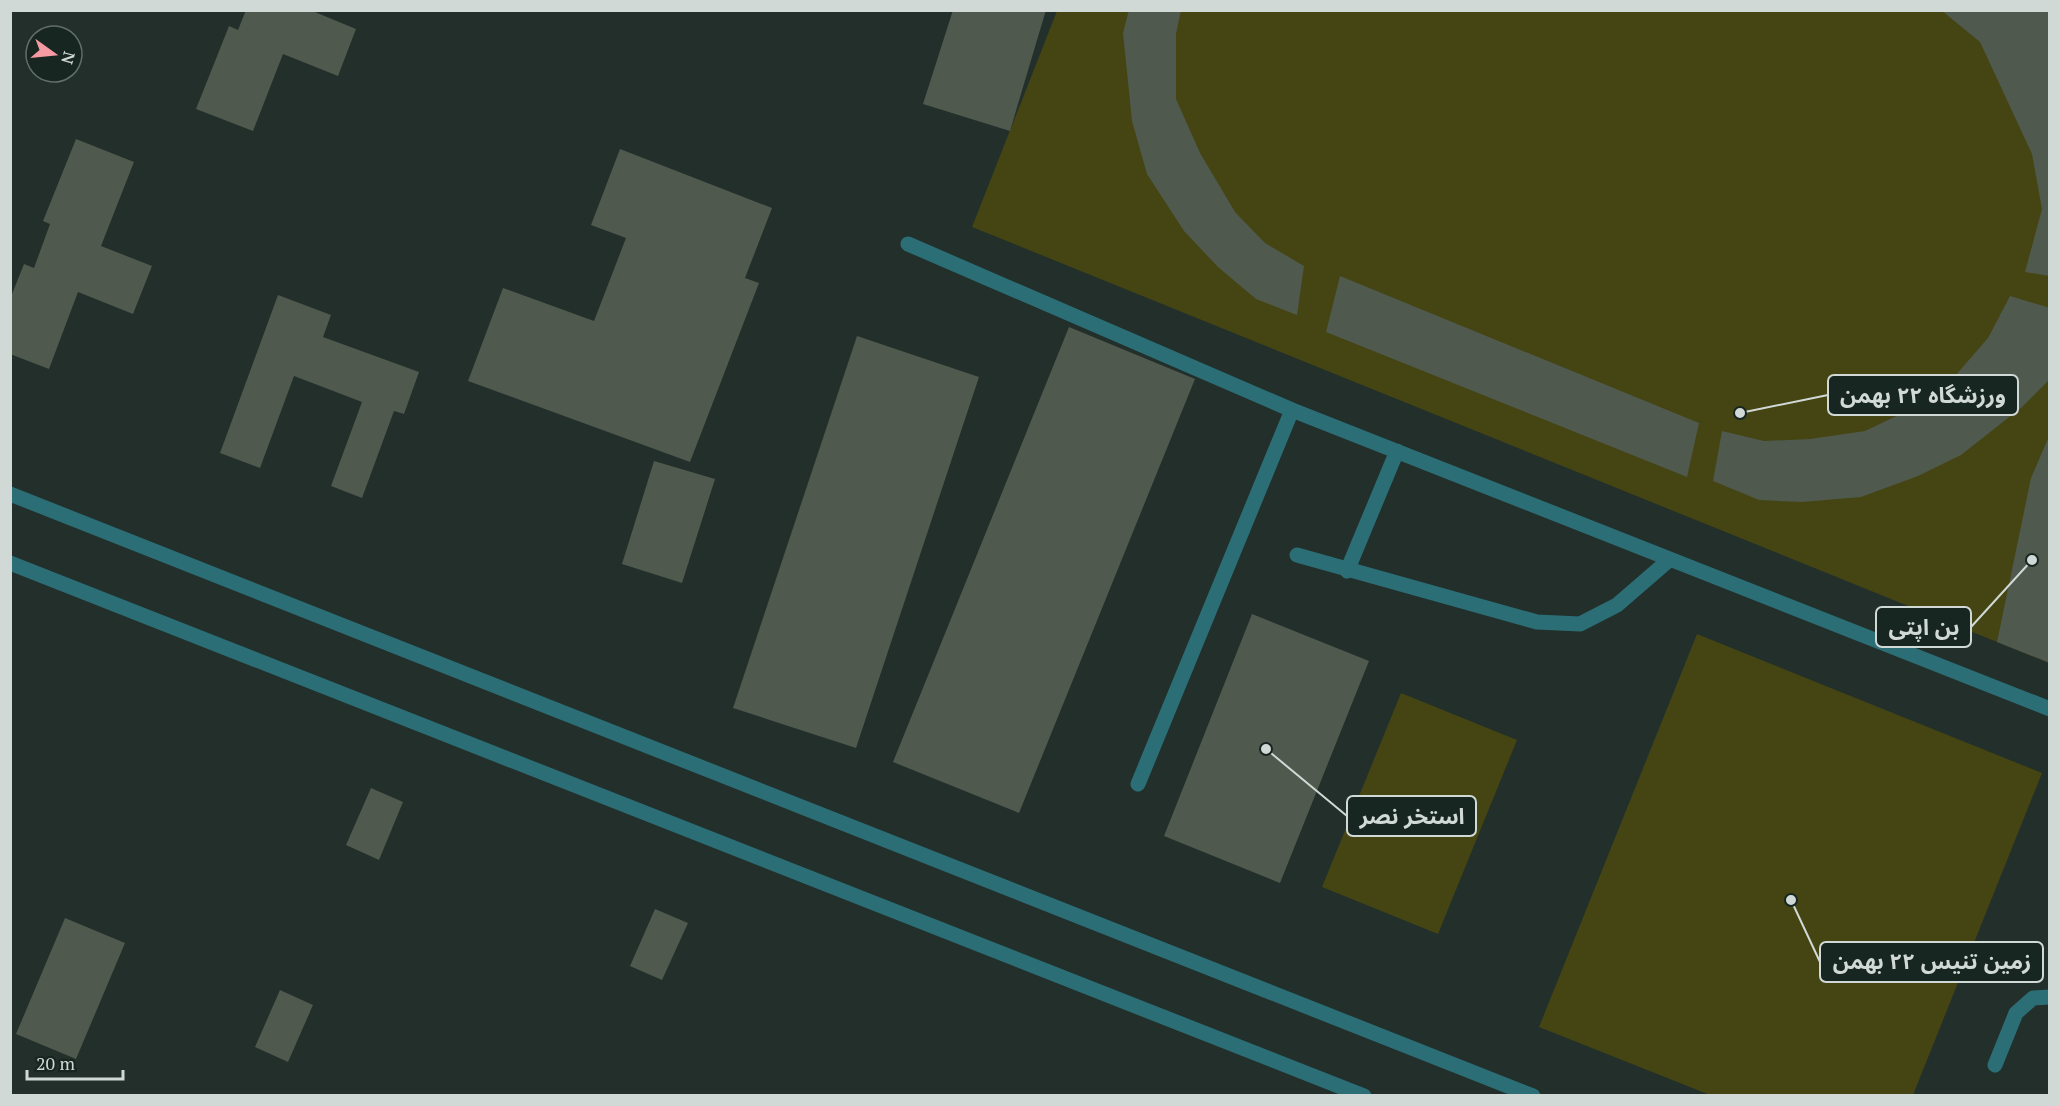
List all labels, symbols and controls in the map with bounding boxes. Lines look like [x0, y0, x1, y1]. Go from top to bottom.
north arrow [24, 24, 84, 84]
text: N [56, 49, 81, 67]
callout: ورزشگاه ۲۲ بهمن [1828, 375, 2018, 415]
text: ورزشگاه ۲۲ بهمن [1840, 380, 2006, 409]
callout: بن اپتی [1876, 607, 1971, 647]
text: بن اپتی [1888, 612, 1960, 642]
callout: استخر نصر [1347, 796, 1476, 836]
text: استخر نصر [1358, 801, 1465, 830]
callout: زمین تنیس ۲۲ بهمن [1820, 942, 2043, 982]
text: زمین تنیس ۲۲ بهمن [1833, 946, 2031, 975]
scale bar [27, 1043, 123, 1081]
text: 20 m [36, 1051, 76, 1075]

